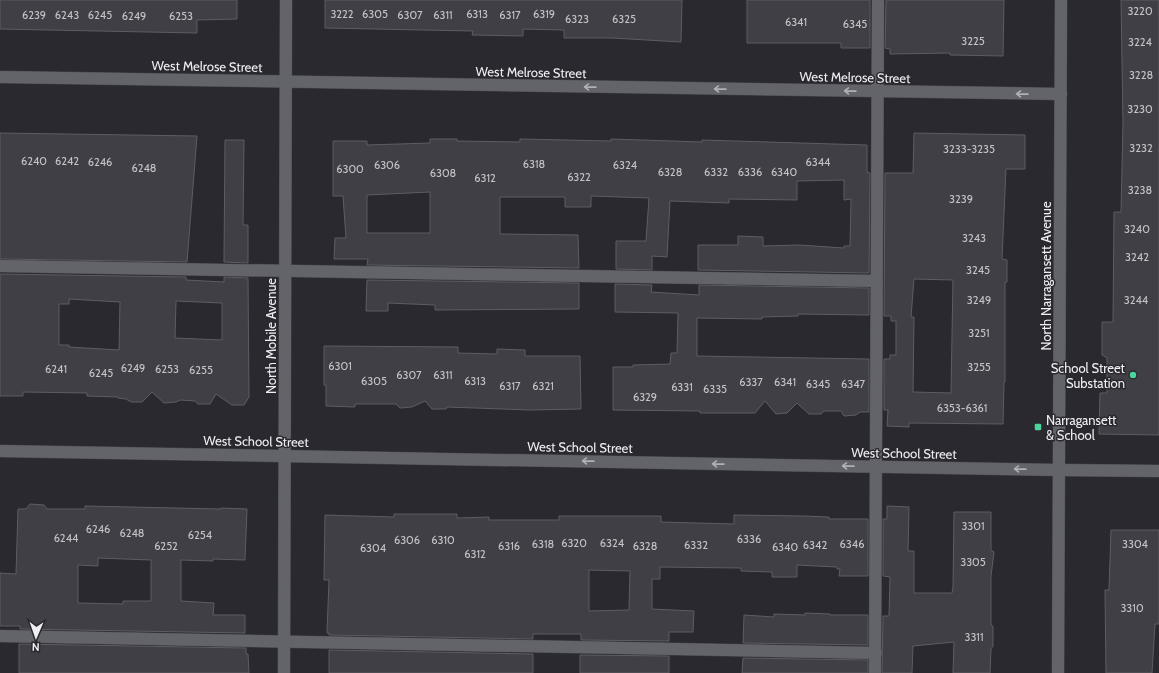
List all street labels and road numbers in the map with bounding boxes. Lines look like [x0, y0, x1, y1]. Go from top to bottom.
street label: West Melrose Street [152, 57, 263, 75]
street label: West Melrose Street [476, 63, 587, 81]
street label: West Melrose Street [800, 68, 911, 86]
street label: North Narragansett Avenue [1038, 201, 1054, 351]
street label: North Mobile Avenue [263, 278, 279, 394]
street label: West School Street [203, 432, 309, 450]
street label: West School Street [527, 438, 633, 456]
street label: West School Street [851, 444, 957, 462]

